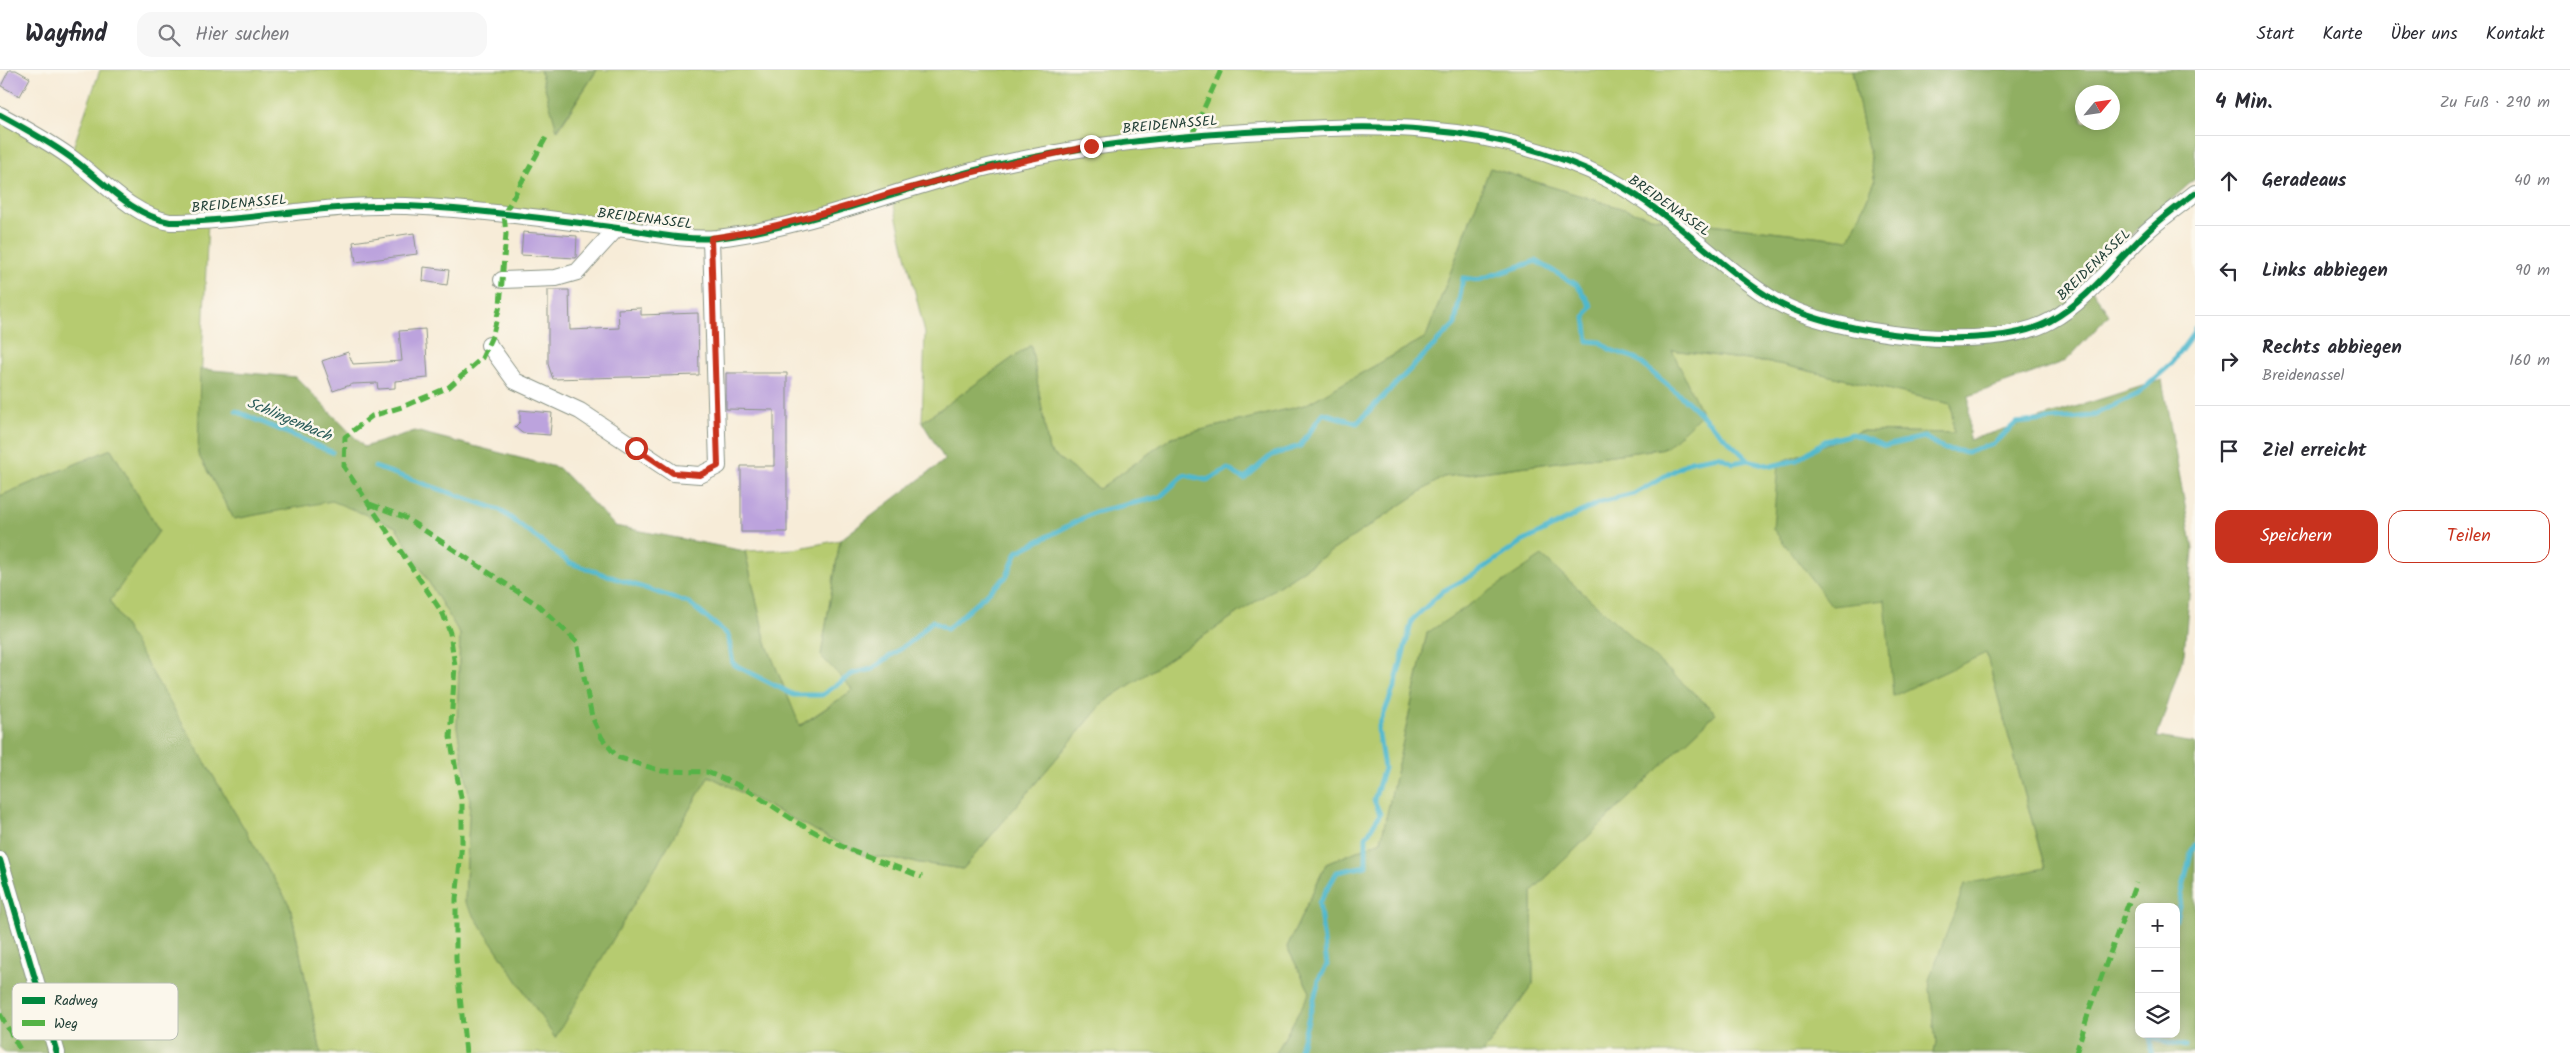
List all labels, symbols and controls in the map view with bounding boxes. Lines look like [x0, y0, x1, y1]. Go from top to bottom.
search box [137, 12, 487, 57]
text: Wayfind [25, 15, 107, 54]
text: Hier suchen [195, 20, 290, 50]
text: Start [2256, 20, 2294, 49]
text: Karte [2322, 20, 2362, 49]
text: Über uns [2390, 20, 2458, 49]
text: Kontakt [2486, 20, 2545, 49]
icon: search [155, 21, 183, 49]
north arrow [2075, 85, 2120, 130]
text: 4 Min. [2215, 86, 2272, 119]
text: Zu Fuß · 290 m [2440, 90, 2550, 115]
street label: BREIDENASSEL [1121, 110, 1219, 140]
route end [1080, 135, 1103, 158]
text: Geradeaus [2262, 166, 2347, 196]
icon: ahead [2215, 167, 2243, 195]
text: 40 m [2514, 168, 2550, 193]
street label: BREIDENASSEL [1624, 170, 1714, 242]
street label: BREIDENASSEL [190, 189, 288, 219]
street label: BREIDENASSEL [596, 202, 694, 236]
street label: BREIDENASSEL [2052, 224, 2136, 306]
text: Links abbiegen [2262, 256, 2388, 286]
icon: left [2215, 257, 2243, 285]
text: 90 m [2515, 258, 2550, 283]
text: Rechts abbiegen [2262, 333, 2402, 363]
icon: right [2215, 347, 2243, 375]
text: 160 m [2509, 348, 2550, 373]
text: Breidenassel [2262, 363, 2344, 388]
water label: Schlingenbach [243, 391, 337, 449]
text: Ziel erreicht [2262, 436, 2367, 466]
route start [625, 437, 648, 460]
icon: arrive [2215, 437, 2243, 465]
button: Speichern [2215, 510, 2378, 563]
button: Teilen [2388, 510, 2550, 563]
map controls [2135, 903, 2180, 1038]
button: + [2135, 903, 2180, 948]
button: − [2135, 948, 2180, 993]
legend [12, 983, 178, 1040]
text: Radweg [54, 990, 98, 1012]
button: layers [2135, 993, 2180, 1038]
text: Weg [54, 1013, 78, 1035]

